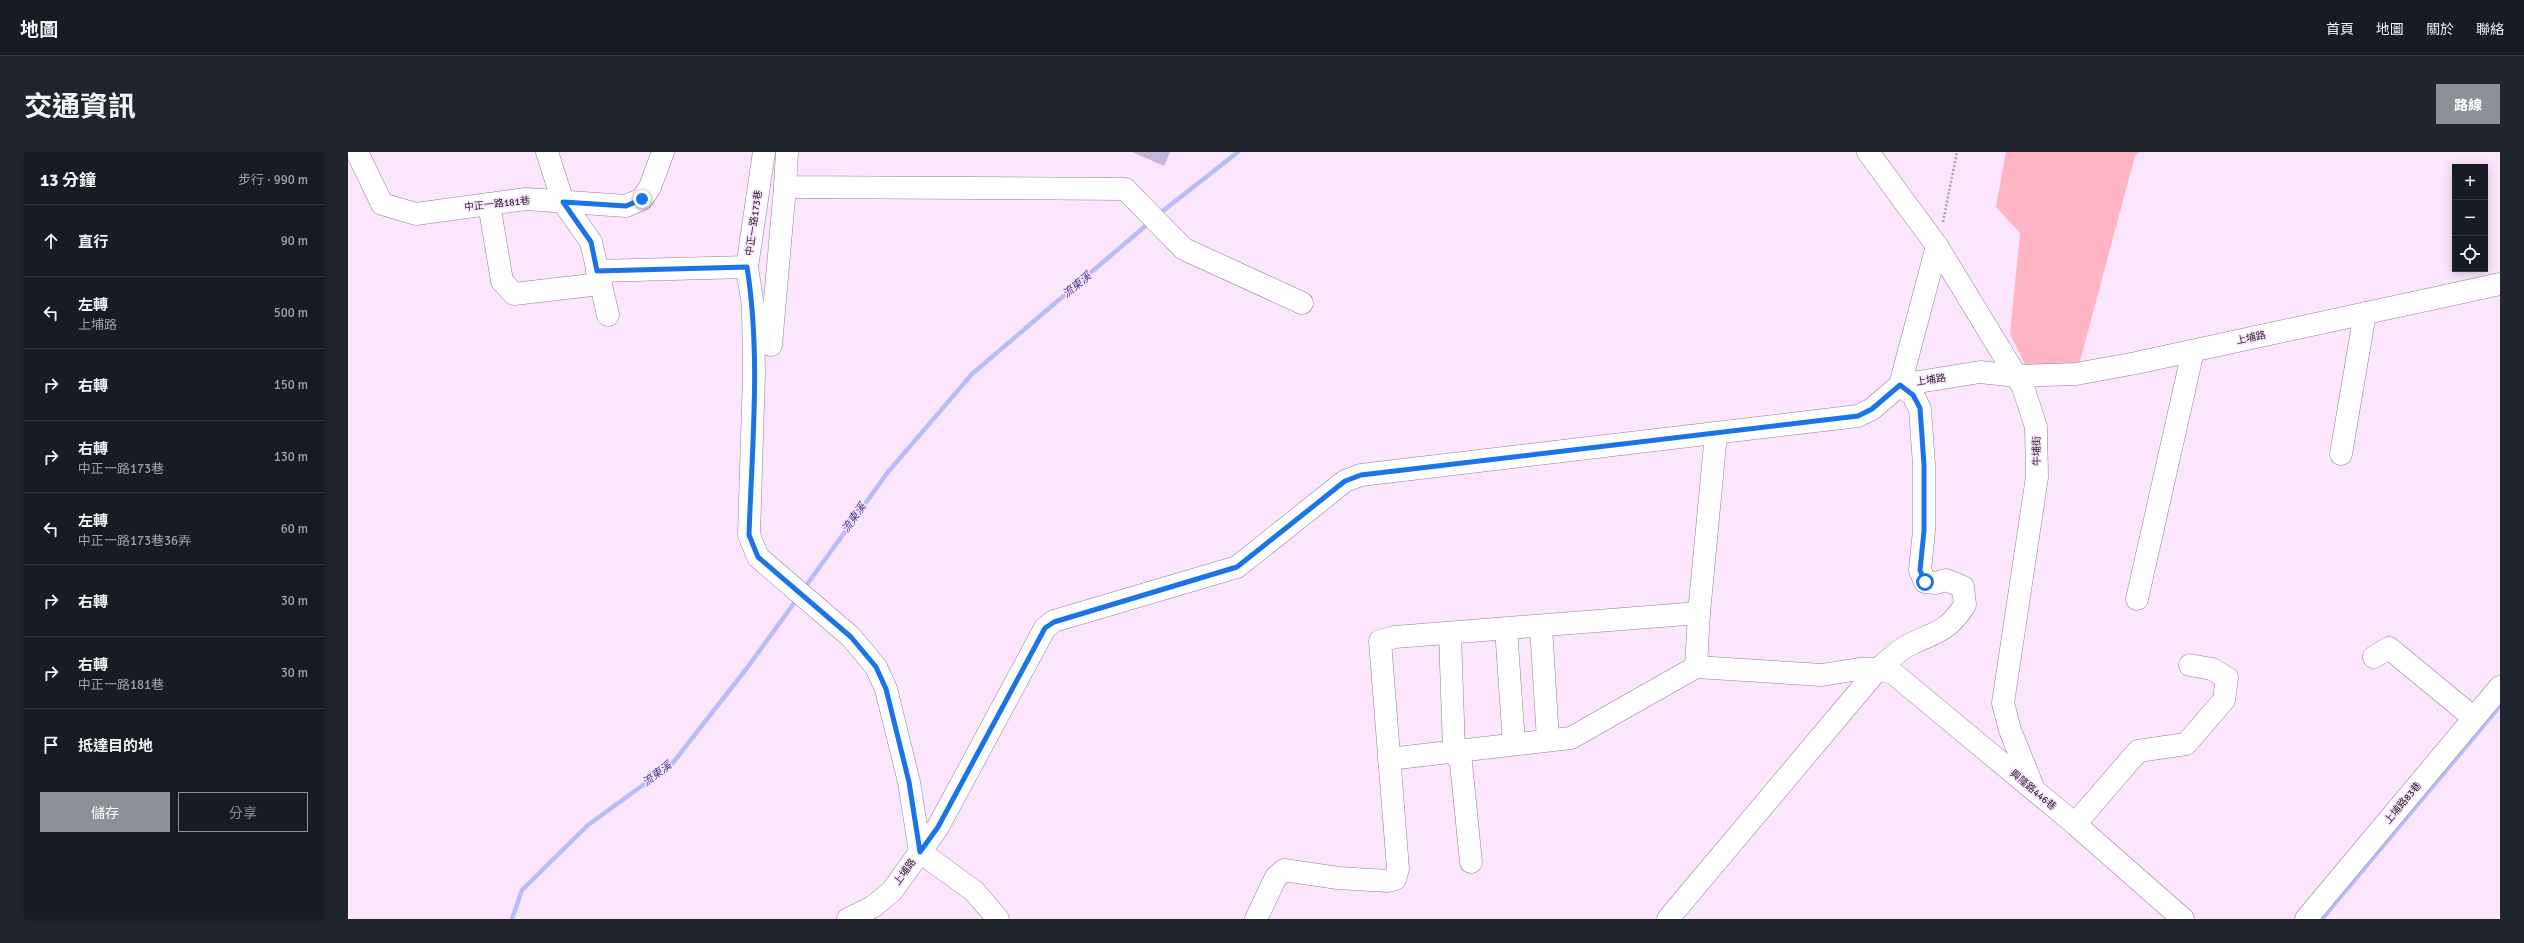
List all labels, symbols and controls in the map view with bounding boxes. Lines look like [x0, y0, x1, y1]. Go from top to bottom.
text: 地圖 [20, 18, 58, 42]
text: 首頁 [2326, 21, 2354, 38]
text: 地圖 [2376, 21, 2404, 38]
text: 關於 [2426, 21, 2454, 38]
text: 聯絡 [2476, 21, 2504, 38]
button: 路線 [2436, 84, 2500, 124]
text: 交通資訊 [24, 90, 136, 124]
map controls [2452, 164, 2488, 272]
button: + [2452, 164, 2488, 200]
text: 13 分鐘 [40, 170, 96, 191]
text: 步行 · 990 m [238, 172, 308, 188]
street label: 中正一路173巷 [743, 189, 765, 257]
route end [633, 190, 651, 208]
street label: 中正一路181巷 [463, 195, 531, 213]
button: − [2452, 200, 2488, 236]
icon: ahead [40, 230, 62, 252]
text: 直行 [78, 233, 108, 251]
text: 90 m [281, 233, 308, 249]
button: locate [2452, 236, 2488, 272]
water label: 流東溪 [1060, 268, 1095, 301]
text: 左轉 [78, 296, 108, 314]
icon: left [40, 302, 62, 324]
text: 500 m [274, 305, 308, 321]
text: 上埔路 [78, 317, 117, 333]
street label: 上埔路 [2235, 329, 2267, 347]
street label: 上埔路 [1915, 372, 1947, 388]
icon: right [40, 374, 62, 396]
text: 右轉 [78, 377, 108, 395]
text: 150 m [274, 377, 308, 393]
street label: 牛埔街 [2031, 436, 2043, 466]
text: 右轉 [78, 440, 108, 458]
icon: right [40, 446, 62, 468]
text: 130 m [274, 449, 308, 465]
text: 中正一路173巷 [78, 461, 164, 477]
water label: 流東溪 [839, 499, 870, 535]
text: 左轉 [78, 512, 108, 530]
icon: left [40, 518, 62, 540]
text: 60 m [281, 521, 308, 537]
text: 中正一路173巷36弄 [78, 533, 191, 549]
route start [1916, 573, 1934, 591]
icon: right [40, 590, 62, 612]
text: 右轉 [78, 593, 108, 611]
text: 30 m [281, 593, 308, 609]
text: 右轉 [78, 656, 108, 674]
icon: right [40, 662, 62, 684]
text: 30 m [281, 665, 308, 681]
text: 中正一路181巷 [78, 677, 164, 693]
icon: arrive [40, 734, 62, 756]
text: 抵達目的地 [78, 737, 153, 755]
water label: 流東溪 [640, 758, 676, 789]
street label: 興隆路446巷 [2008, 767, 2058, 813]
street label: 上埔路83巷 [2382, 780, 2424, 826]
button: 儲存 [40, 792, 170, 832]
button: 分享 [178, 792, 308, 832]
street label: 上埔路 [891, 856, 919, 888]

